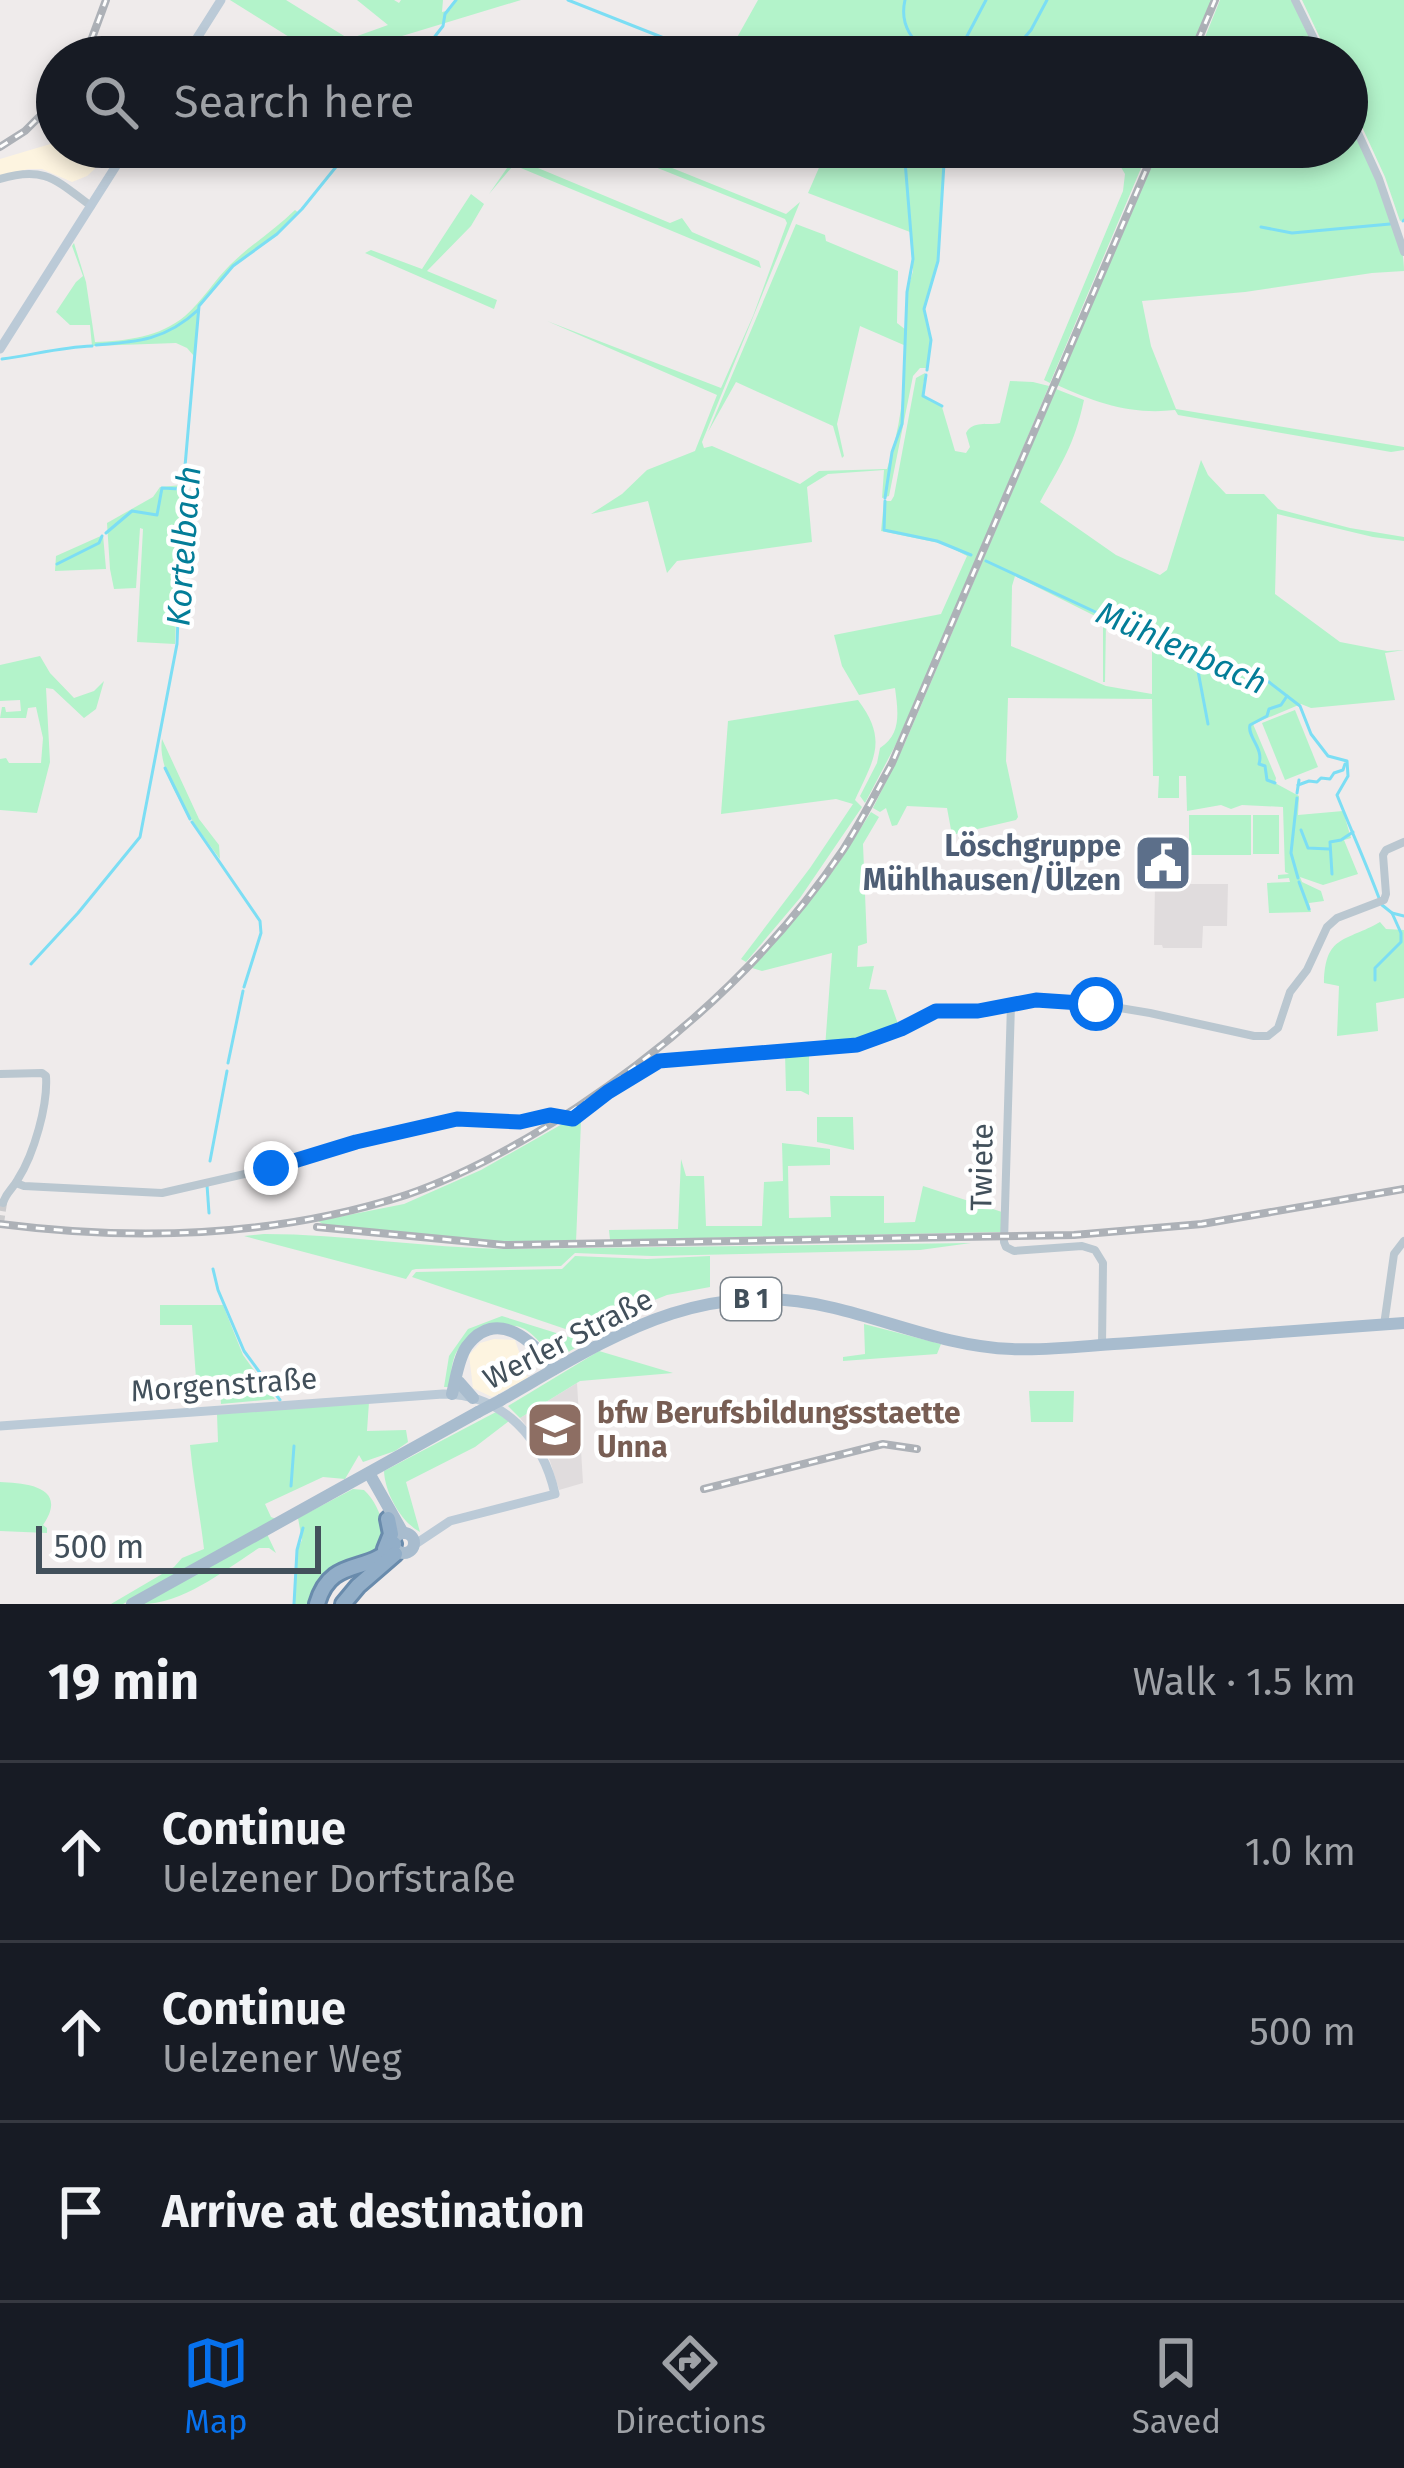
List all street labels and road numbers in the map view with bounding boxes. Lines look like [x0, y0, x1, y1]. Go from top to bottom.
street label: Twiete [963, 1123, 1001, 1211]
road number: B 1 [721, 1278, 781, 1320]
street label: Werler Straße [477, 1281, 659, 1397]
street label: Morgenstraße [130, 1361, 318, 1409]

